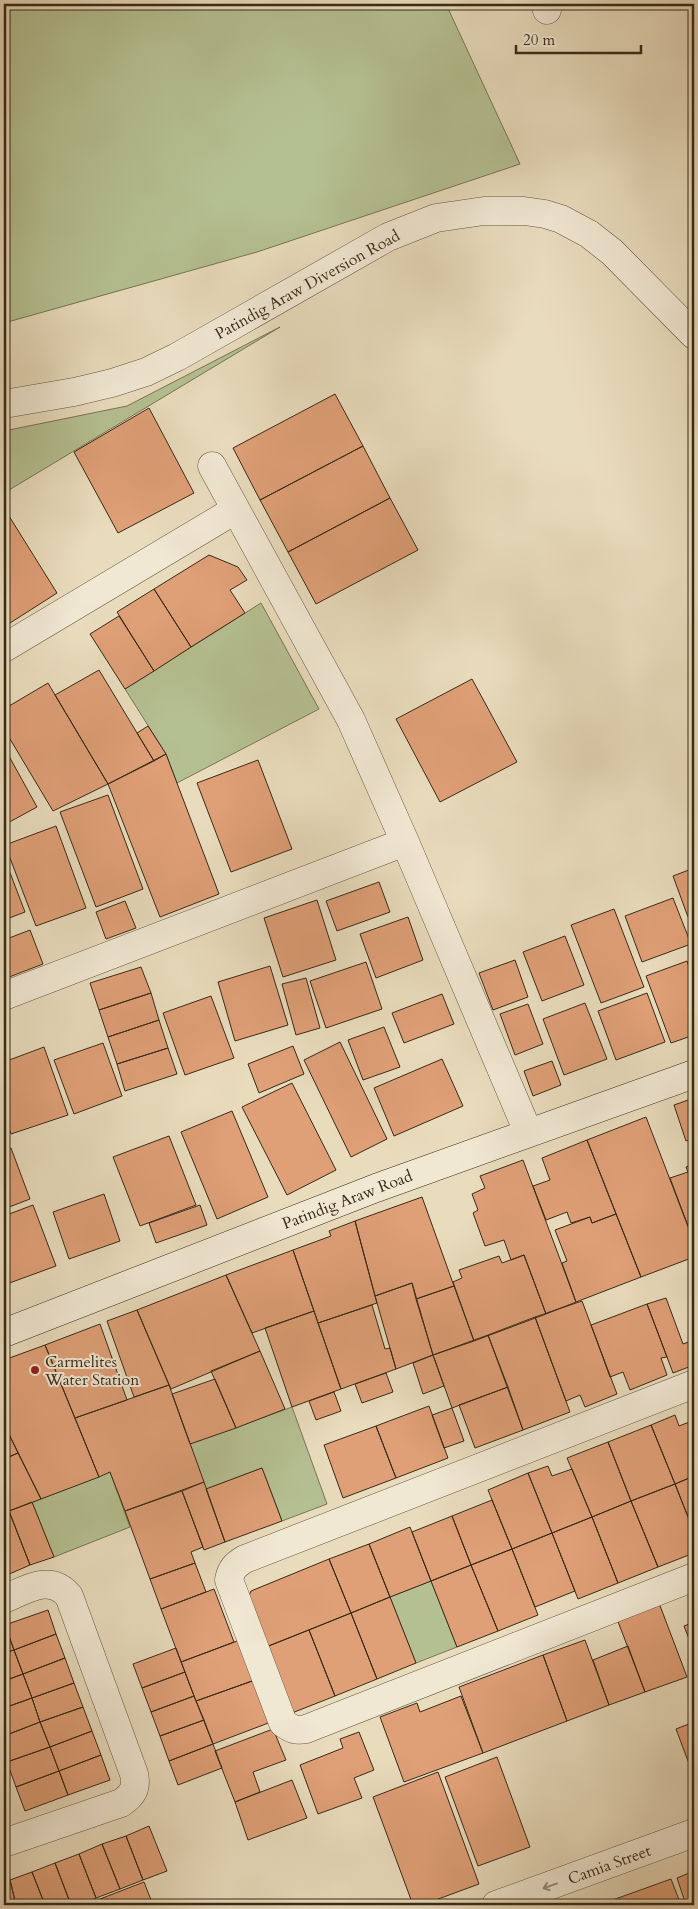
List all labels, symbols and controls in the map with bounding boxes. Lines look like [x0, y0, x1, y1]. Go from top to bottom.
scale bar [516, 22, 640, 54]
text: 20 m [523, 30, 555, 50]
street label: Patindig Araw Diversion Road [211, 225, 404, 345]
street label: Patindig Araw Road [279, 1165, 416, 1235]
place label: Carmelites Water Station [44, 1351, 139, 1391]
marker: Carmelites Water Station [29, 1364, 41, 1376]
street label: Camia Street [565, 1840, 654, 1890]
one-way arrow [543, 1882, 558, 1891]

